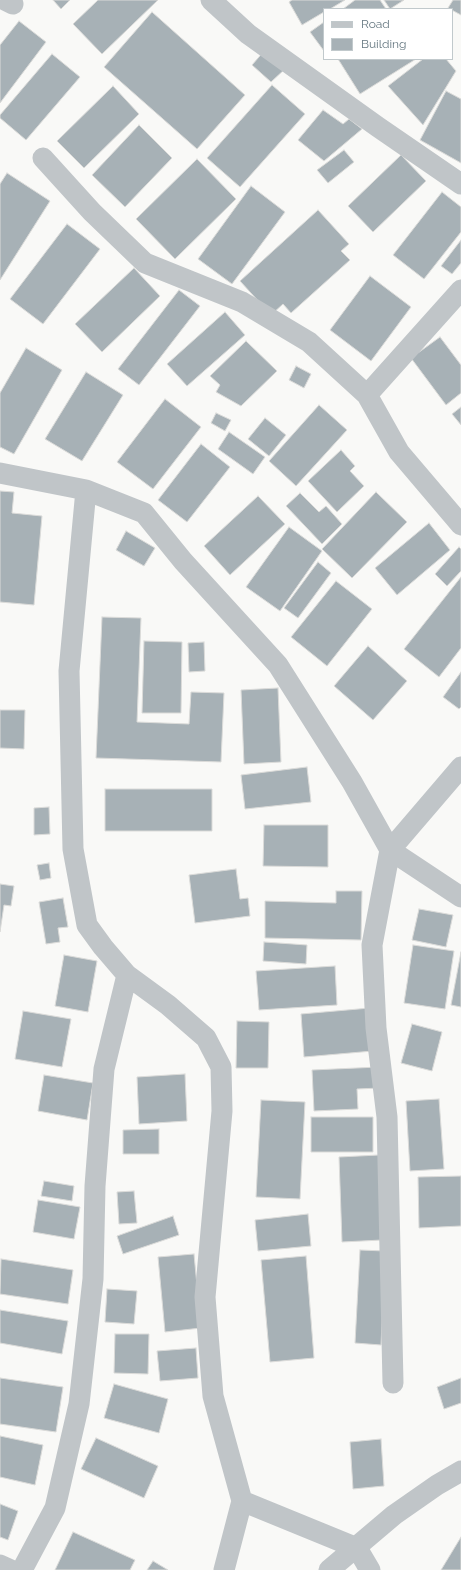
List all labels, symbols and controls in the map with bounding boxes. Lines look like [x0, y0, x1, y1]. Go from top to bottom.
legend [323, 8, 453, 60]
text: Road [361, 17, 390, 31]
text: Building [361, 37, 407, 51]

